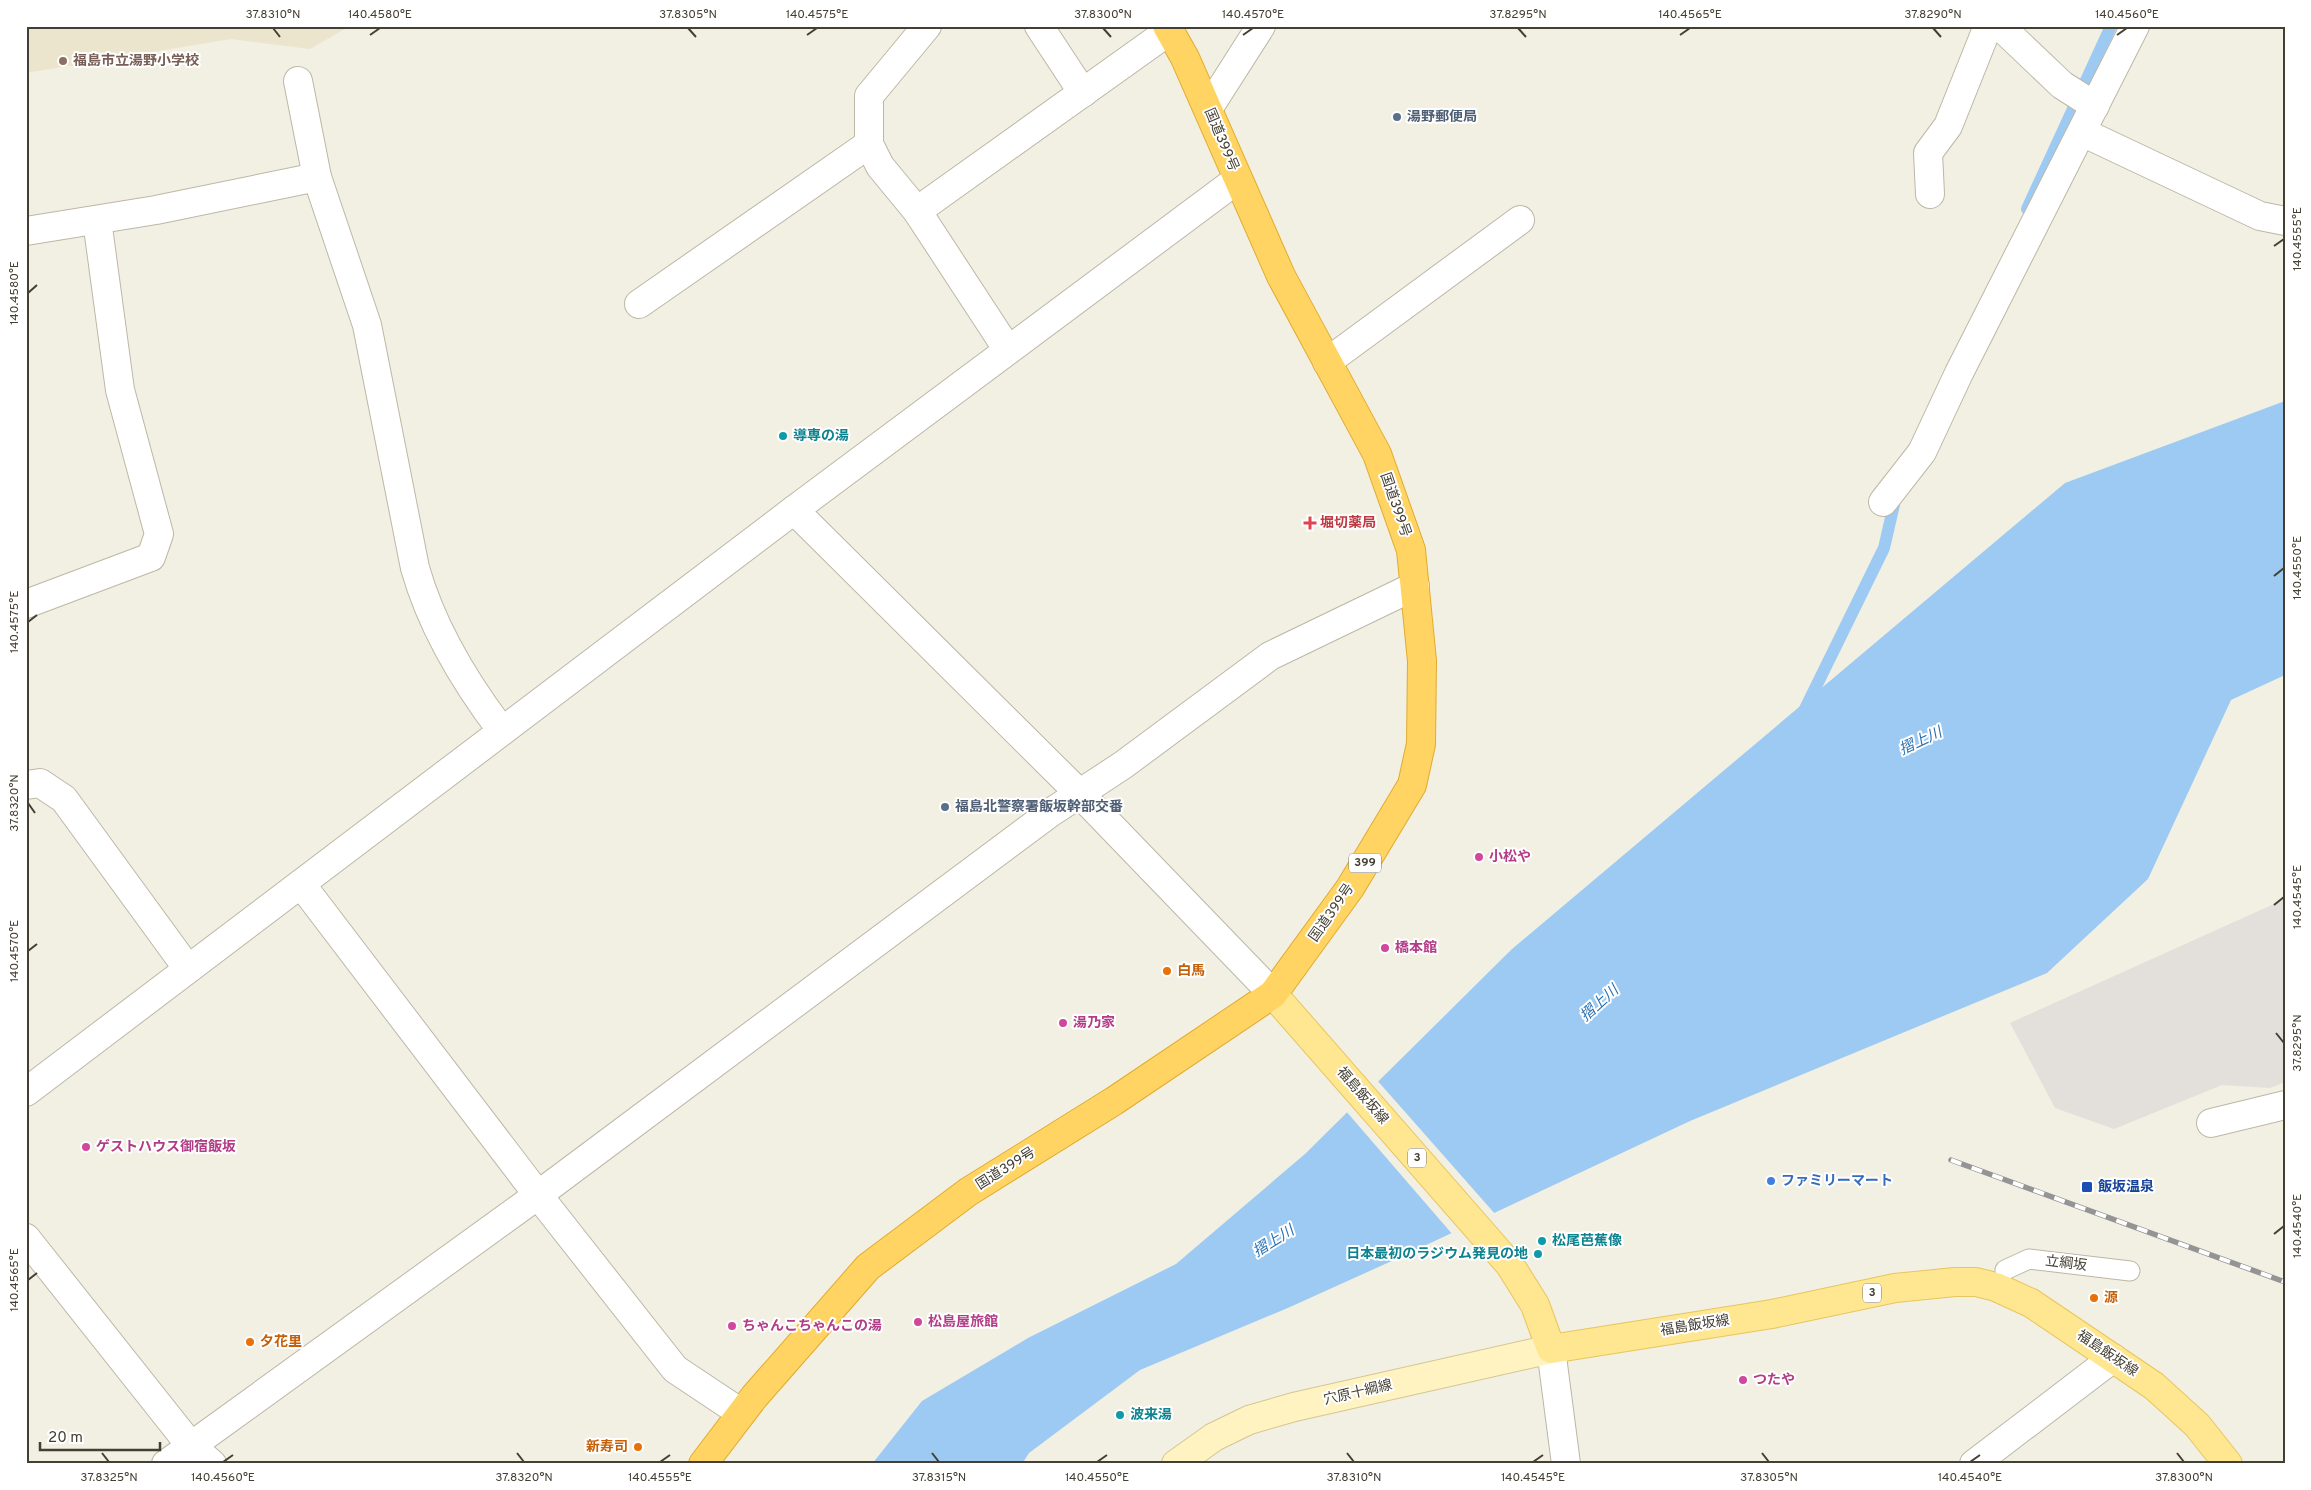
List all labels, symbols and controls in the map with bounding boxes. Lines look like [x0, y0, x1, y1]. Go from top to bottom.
text: 37.8310°N [246, 7, 300, 23]
text: 140.4580°E [348, 7, 412, 23]
text: 37.8305°N [659, 7, 717, 23]
text: 140.4575°E [786, 7, 848, 23]
text: 37.8300°N [1074, 7, 1132, 23]
text: 140.4570°E [1222, 7, 1284, 23]
text: 37.8295°N [1489, 7, 1547, 23]
text: 140.4565°E [1658, 7, 1722, 23]
text: 37.8290°N [1904, 7, 1962, 23]
text: 140.4560°E [2095, 7, 2159, 23]
place label: 福島市立湯野小学校 [73, 53, 199, 70]
marker: 福島市立湯野小学校 [57, 55, 69, 67]
street label: 国道399号 [1200, 106, 1242, 174]
place label: 湯野郵便局 [1407, 109, 1477, 126]
marker: 湯野郵便局 [1391, 111, 1403, 123]
text: 140.4555°E [2290, 207, 2306, 271]
text: 140.4580°E [7, 261, 23, 325]
place label: 導専の湯 [793, 428, 849, 445]
marker: 導専の湯 [777, 430, 789, 442]
street label: 国道399号 [1376, 471, 1414, 539]
place label: 堀切薬局 [1320, 515, 1376, 532]
marker: 堀切薬局 [1304, 517, 1316, 529]
text: 140.4550°E [2290, 536, 2306, 600]
text: 140.4575°E [7, 591, 23, 653]
water label: 摺上川 [1897, 723, 1947, 760]
text: 37.8320°N [7, 774, 23, 832]
place label: 福島北警察署飯坂幹部交番 [955, 799, 1123, 816]
marker: 福島北警察署飯坂幹部交番 [939, 801, 951, 813]
place label: 小松や [1489, 849, 1531, 866]
marker: 小松や [1473, 851, 1485, 863]
road number: 399 [1349, 854, 1381, 872]
text: 140.4545°E [2290, 865, 2306, 929]
street label: 国道399号 [1306, 881, 1358, 945]
text: 140.4570°E [7, 920, 23, 982]
place label: 橋本館 [1395, 940, 1437, 957]
marker: 橋本館 [1379, 942, 1391, 954]
place label: 白馬 [1177, 963, 1205, 980]
marker: 白馬 [1161, 965, 1173, 977]
water label: 摺上川 [1577, 981, 1625, 1026]
text: 37.8295°N [2290, 1014, 2306, 1072]
place label: 湯乃家 [1073, 1015, 1115, 1032]
marker: 湯乃家 [1057, 1017, 1069, 1029]
street label: 福島飯坂線 [1333, 1064, 1391, 1128]
place label: ゲストハウス御宿飯坂 [96, 1138, 236, 1156]
marker: ゲストハウス御宿飯坂 [80, 1141, 92, 1153]
street label: 国道399号 [973, 1144, 1039, 1194]
road number: 3 [1408, 1148, 1426, 1168]
place label: ファミリーマート [1781, 1173, 1893, 1190]
marker: ファミリーマート [1765, 1175, 1777, 1187]
place label: 飯坂温泉 [2098, 1178, 2154, 1196]
marker: 飯坂温泉 [2080, 1180, 2094, 1194]
text: 140.4540°E [2290, 1194, 2306, 1258]
water label: 摺上川 [1250, 1221, 1300, 1262]
place label: 松尾芭蕉像 [1552, 1233, 1622, 1250]
marker: 松尾芭蕉像 [1536, 1235, 1548, 1247]
place label: 日本最初のラジウム発見の地 [1346, 1246, 1528, 1263]
text: 140.4565°E [7, 1248, 23, 1312]
marker: 日本最初のラジウム発見の地 [1532, 1248, 1544, 1260]
street label: 立綱坂 [2044, 1253, 2088, 1275]
road number: 3 [1863, 1284, 1881, 1302]
place label: 源 [2104, 1290, 2118, 1307]
marker: 源 [2088, 1292, 2100, 1304]
street label: 福島飯坂線 [1659, 1312, 1731, 1340]
place label: 松島屋旅館 [928, 1314, 998, 1331]
marker: 松島屋旅館 [912, 1316, 924, 1328]
place label: ちゃんこちゃんこの湯 [742, 1318, 882, 1335]
marker: ちゃんこちゃんこの湯 [726, 1320, 738, 1332]
street label: 福島飯坂線 [2073, 1327, 2141, 1381]
place label: 夕花里 [260, 1334, 302, 1351]
marker: 夕花里 [244, 1336, 256, 1348]
place label: つたや [1753, 1372, 1795, 1389]
marker: つたや [1737, 1374, 1749, 1386]
street label: 穴原十綱線 [1322, 1377, 1394, 1409]
place label: 波来湯 [1130, 1407, 1172, 1424]
marker: 波来湯 [1114, 1409, 1126, 1421]
scale bar [40, 1420, 160, 1452]
text: 20 m [48, 1429, 83, 1448]
place label: 新寿司 [586, 1438, 628, 1456]
marker: 新寿司 [632, 1441, 644, 1453]
text: 37.8325°N [80, 1470, 138, 1486]
text: 140.4560°E [191, 1470, 255, 1486]
text: 37.8320°N [495, 1470, 553, 1486]
text: 140.4555°E [628, 1470, 692, 1486]
text: 37.8315°N [912, 1470, 966, 1486]
text: 140.4550°E [1065, 1470, 1129, 1486]
text: 37.8310°N [1327, 1470, 1381, 1486]
text: 140.4545°E [1501, 1470, 1565, 1486]
text: 37.8305°N [1740, 1470, 1798, 1486]
text: 140.4540°E [1938, 1470, 2002, 1486]
text: 37.8300°N [2155, 1470, 2213, 1486]

